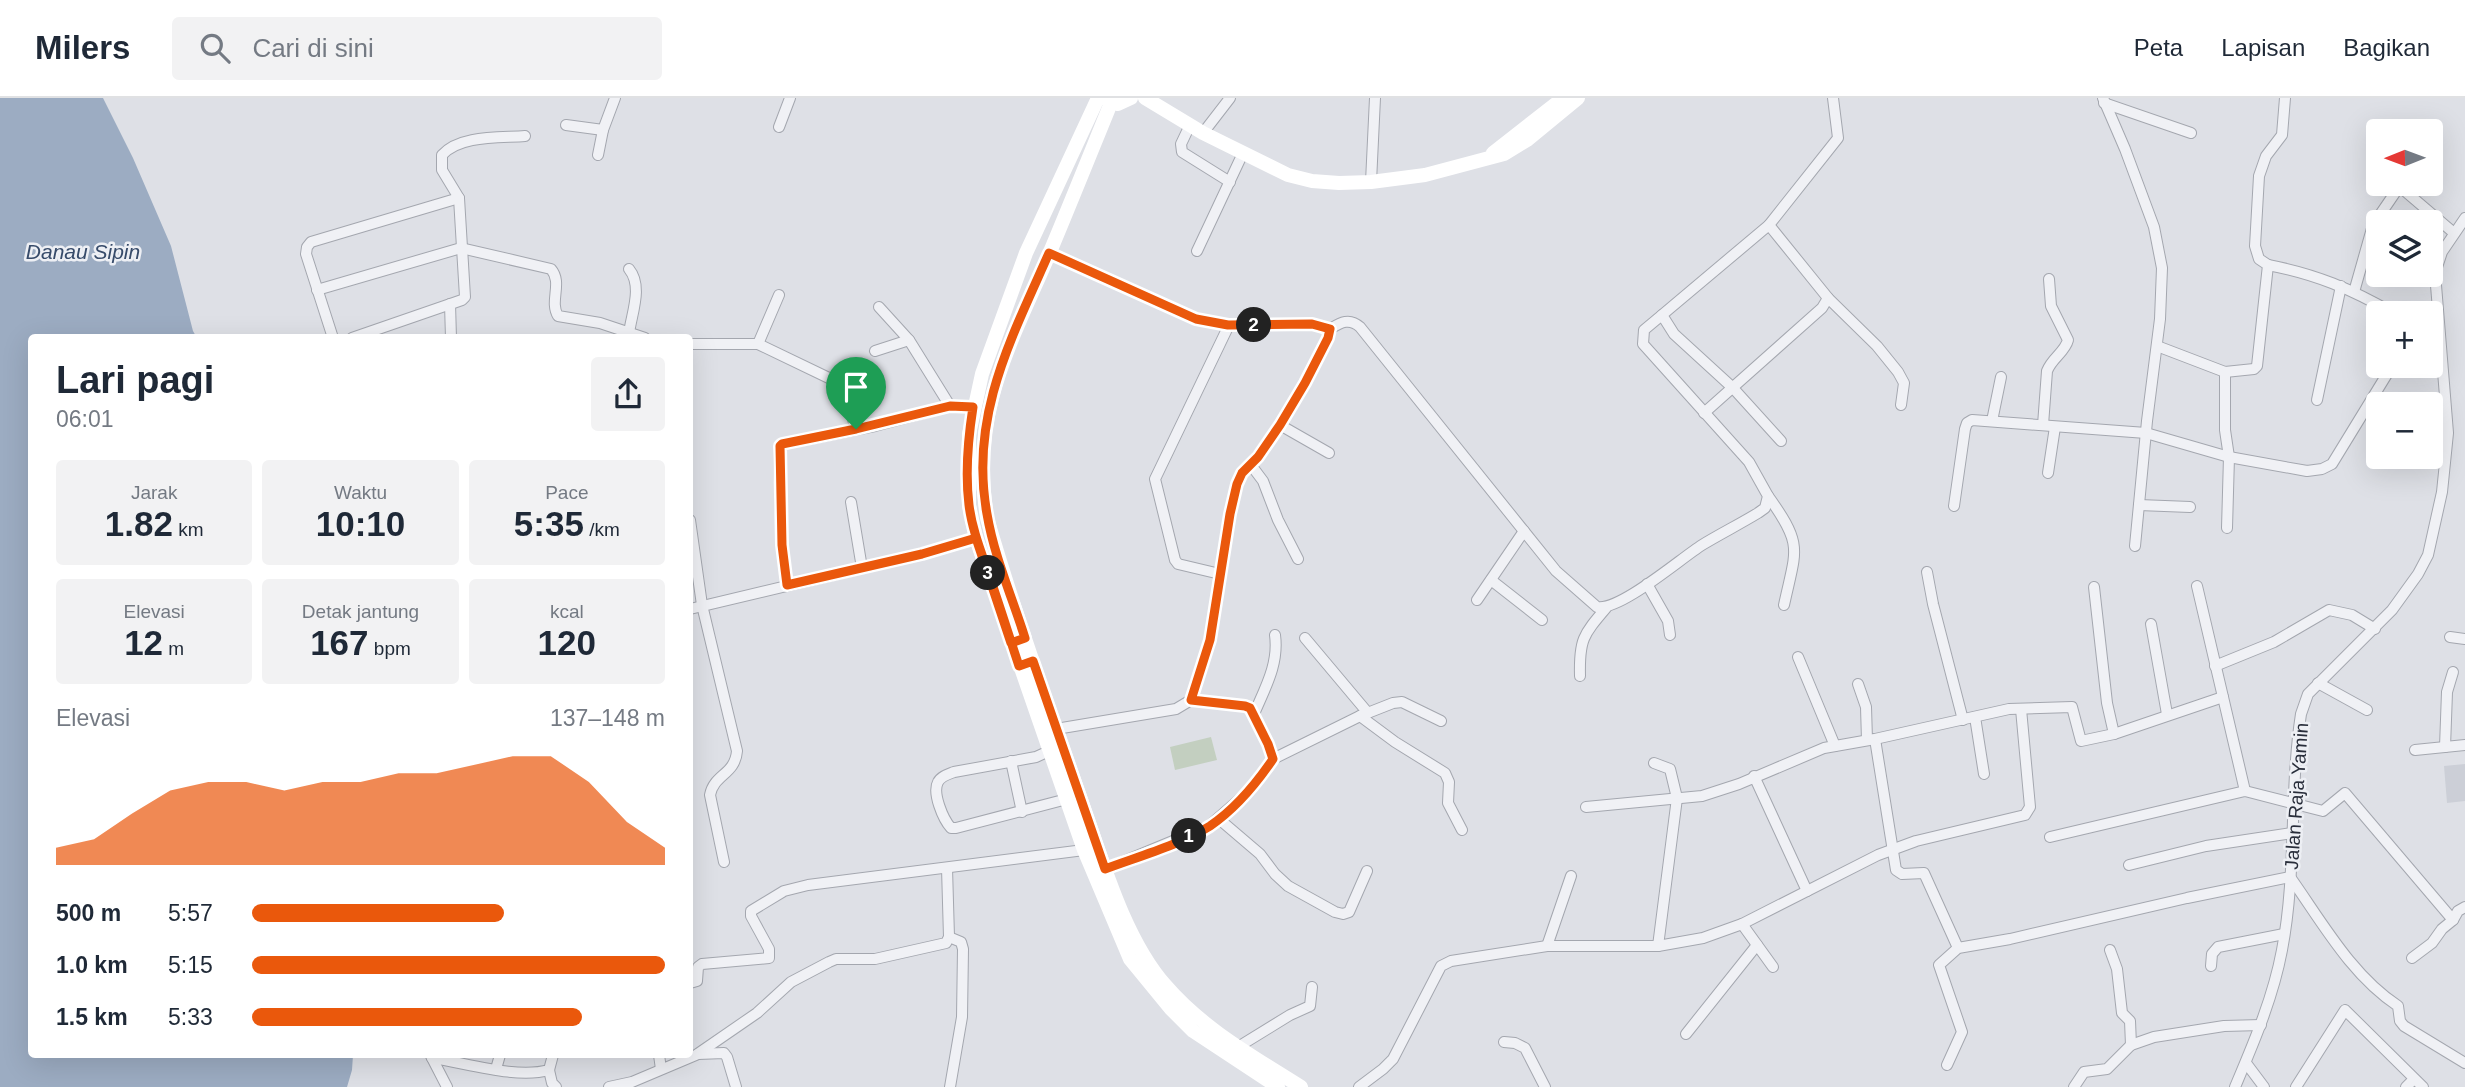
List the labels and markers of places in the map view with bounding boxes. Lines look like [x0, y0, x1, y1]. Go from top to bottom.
pin: 2 [1236, 308, 1272, 342]
pin [826, 357, 886, 429]
pin: 3 [970, 556, 1006, 590]
pin: 1 [1172, 818, 1206, 854]

